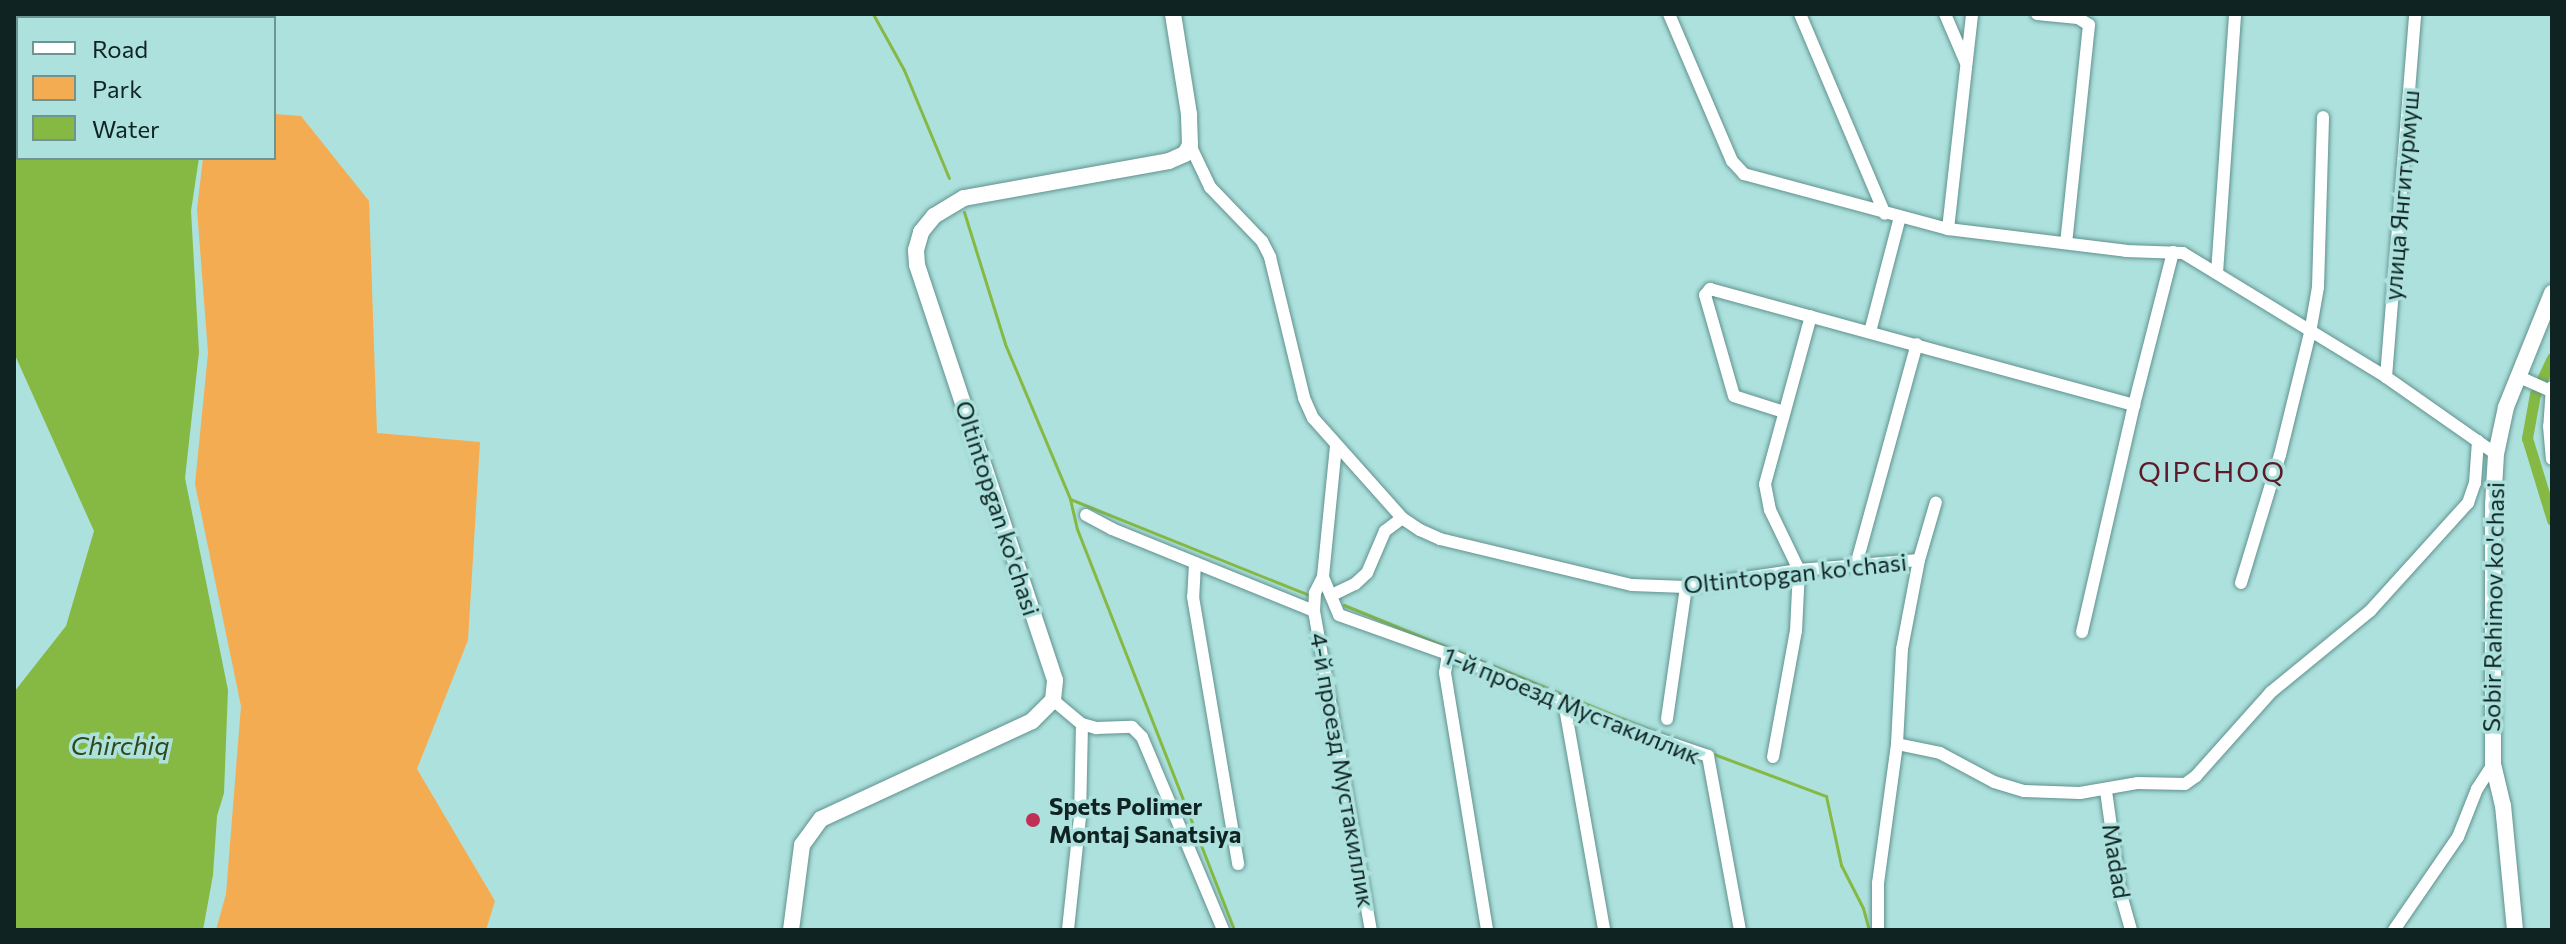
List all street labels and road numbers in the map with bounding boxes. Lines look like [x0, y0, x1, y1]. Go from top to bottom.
street label: улица Янгитурмуш [2377, 89, 2425, 301]
street label: Oltintopgan ko'chasi [950, 397, 1046, 619]
street label: Sobir Rahimov ko'chasi [2476, 482, 2510, 732]
street label: Oltintopgan ko'chasi [1682, 547, 1908, 599]
street label: 4-й проезд Мустакиллик [1305, 630, 1381, 910]
street label: 1-й проезд Мустакиллик [1439, 640, 1705, 770]
street label: Madad [2097, 821, 2137, 901]

